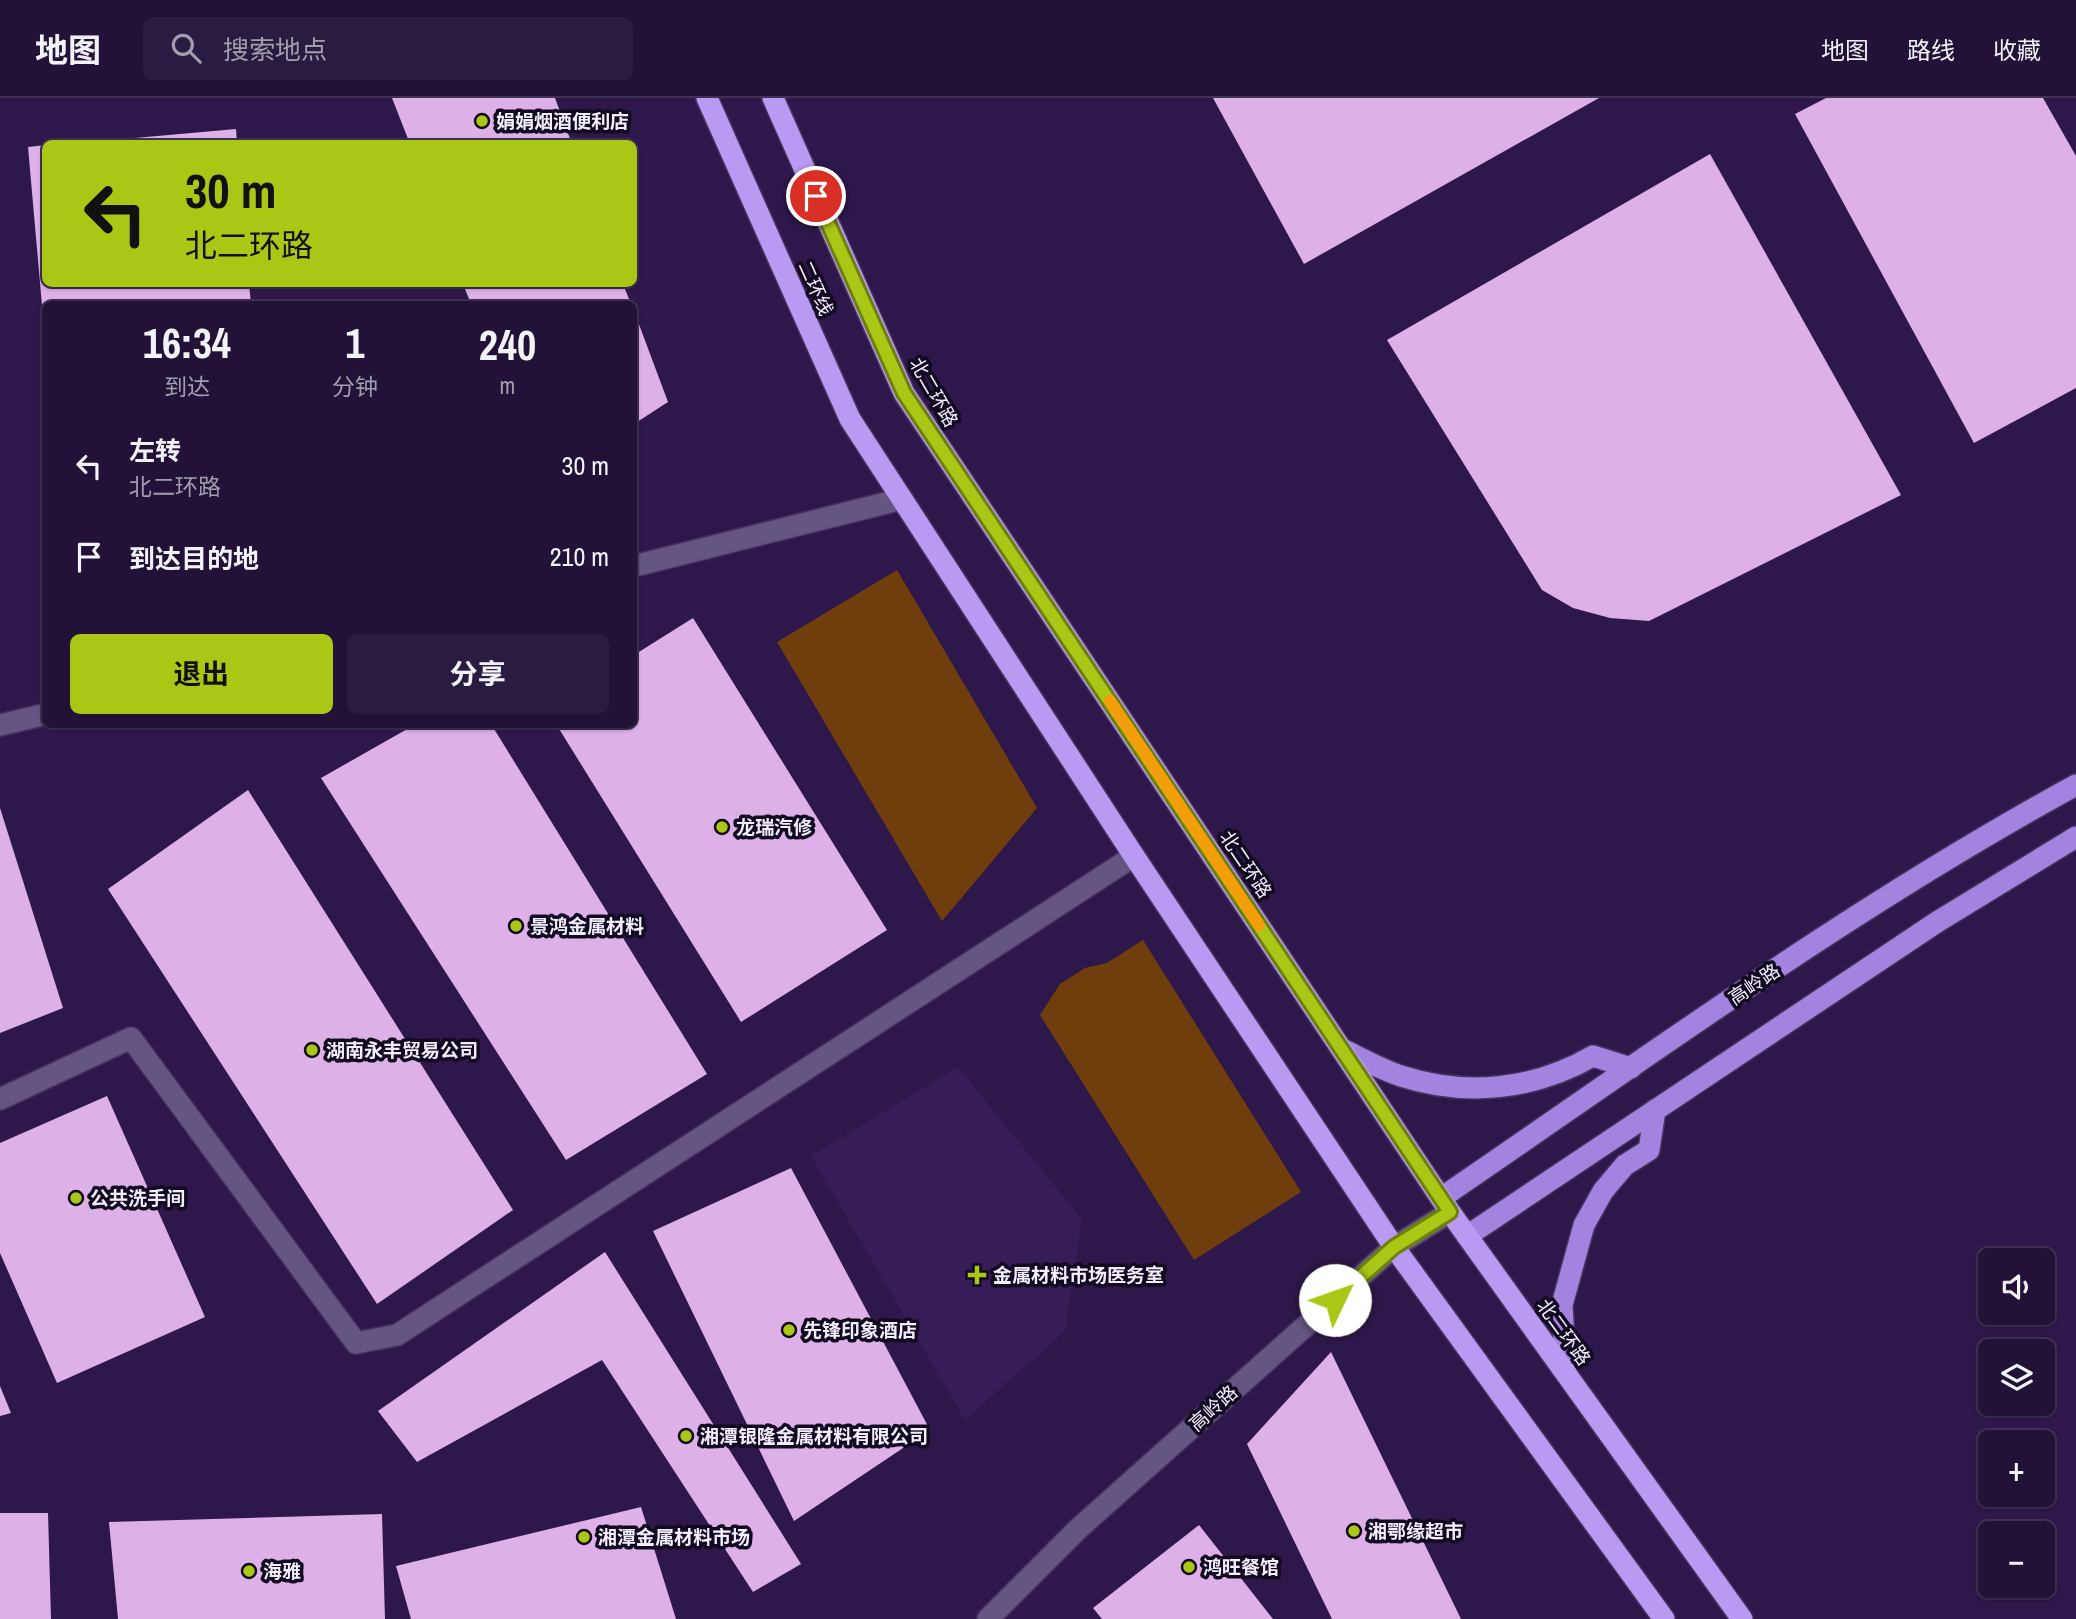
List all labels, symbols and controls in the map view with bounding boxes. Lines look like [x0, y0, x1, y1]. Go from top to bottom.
search box [143, 17, 633, 80]
text: 地图 [35, 28, 101, 72]
icon: search [167, 29, 205, 67]
text: 搜索地点 [223, 32, 327, 67]
text: 地图 [1821, 34, 1869, 66]
text: 路线 [1907, 34, 1955, 66]
text: 收藏 [1993, 34, 2041, 66]
place label: 娟娟烟酒便利店 [496, 108, 629, 134]
marker: 娟娟烟酒便利店 [474, 113, 490, 129]
text: 30 m [185, 157, 277, 223]
pin [786, 166, 846, 226]
icon: left [70, 168, 161, 259]
icon: arrive [797, 177, 835, 215]
text: 北二环路 [185, 224, 313, 267]
street label: 二环线 [793, 257, 839, 319]
text: 16:34 [143, 315, 231, 371]
text: 1 [345, 315, 364, 371]
text: 240 [479, 317, 536, 373]
street label: 北二环路 [904, 353, 964, 431]
text: m [500, 370, 515, 401]
text: 到达 [164, 371, 210, 402]
text: 分钟 [332, 371, 378, 402]
text: 左转 [129, 433, 181, 468]
icon: left [70, 447, 108, 485]
text: 30 m [562, 448, 609, 483]
text: 北二环路 [129, 471, 221, 502]
icon: arrive [70, 538, 108, 576]
text: 210 m [550, 539, 609, 574]
text: 到达目的地 [129, 541, 259, 576]
button: 退出 [70, 634, 333, 714]
button: 分享 [347, 634, 609, 714]
place label: 龙瑞汽修 [736, 814, 812, 840]
marker: 龙瑞汽修 [714, 819, 730, 835]
street label: 北二环路 [1214, 825, 1278, 903]
place label: 景鸿金属材料 [530, 913, 644, 939]
marker: 景鸿金属材料 [508, 918, 524, 934]
street label: 高岭路 [1723, 957, 1785, 1011]
place label: 湖南永丰贸易公司 [326, 1037, 478, 1063]
marker: 湖南永丰贸易公司 [304, 1042, 320, 1058]
place label: 公共洗手间 [90, 1185, 185, 1211]
marker: 公共洗手间 [68, 1190, 84, 1206]
map controls [1978, 1248, 2055, 1598]
button: sound [1978, 1248, 2055, 1325]
place label: 金属材料市场医务室 [993, 1262, 1164, 1288]
position arrow [1298, 1263, 1372, 1337]
marker: 金属材料市场医务室 [967, 1265, 987, 1285]
street label: 北二环路 [1531, 1294, 1597, 1370]
place label: 先锋印象酒店 [803, 1317, 917, 1343]
marker: 先锋印象酒店 [781, 1322, 797, 1338]
button: layers [1978, 1339, 2055, 1416]
street label: 高岭路 [1183, 1379, 1243, 1437]
place label: 湘潭银隆金属材料有限公司 [700, 1423, 928, 1449]
marker: 湘潭银隆金属材料有限公司 [678, 1428, 694, 1444]
button: + [1978, 1430, 2055, 1507]
place label: 湘鄂缘超市 [1368, 1518, 1463, 1544]
button: − [1978, 1521, 2055, 1598]
marker: 湘鄂缘超市 [1346, 1523, 1362, 1539]
place label: 湘潭金属材料市场 [598, 1524, 750, 1550]
marker: 湘潭金属材料市场 [576, 1529, 592, 1545]
place label: 鸿旺餐馆 [1203, 1554, 1279, 1580]
place label: 海雅 [263, 1558, 301, 1584]
marker: 鸿旺餐馆 [1181, 1559, 1197, 1575]
marker: 海雅 [241, 1563, 257, 1579]

